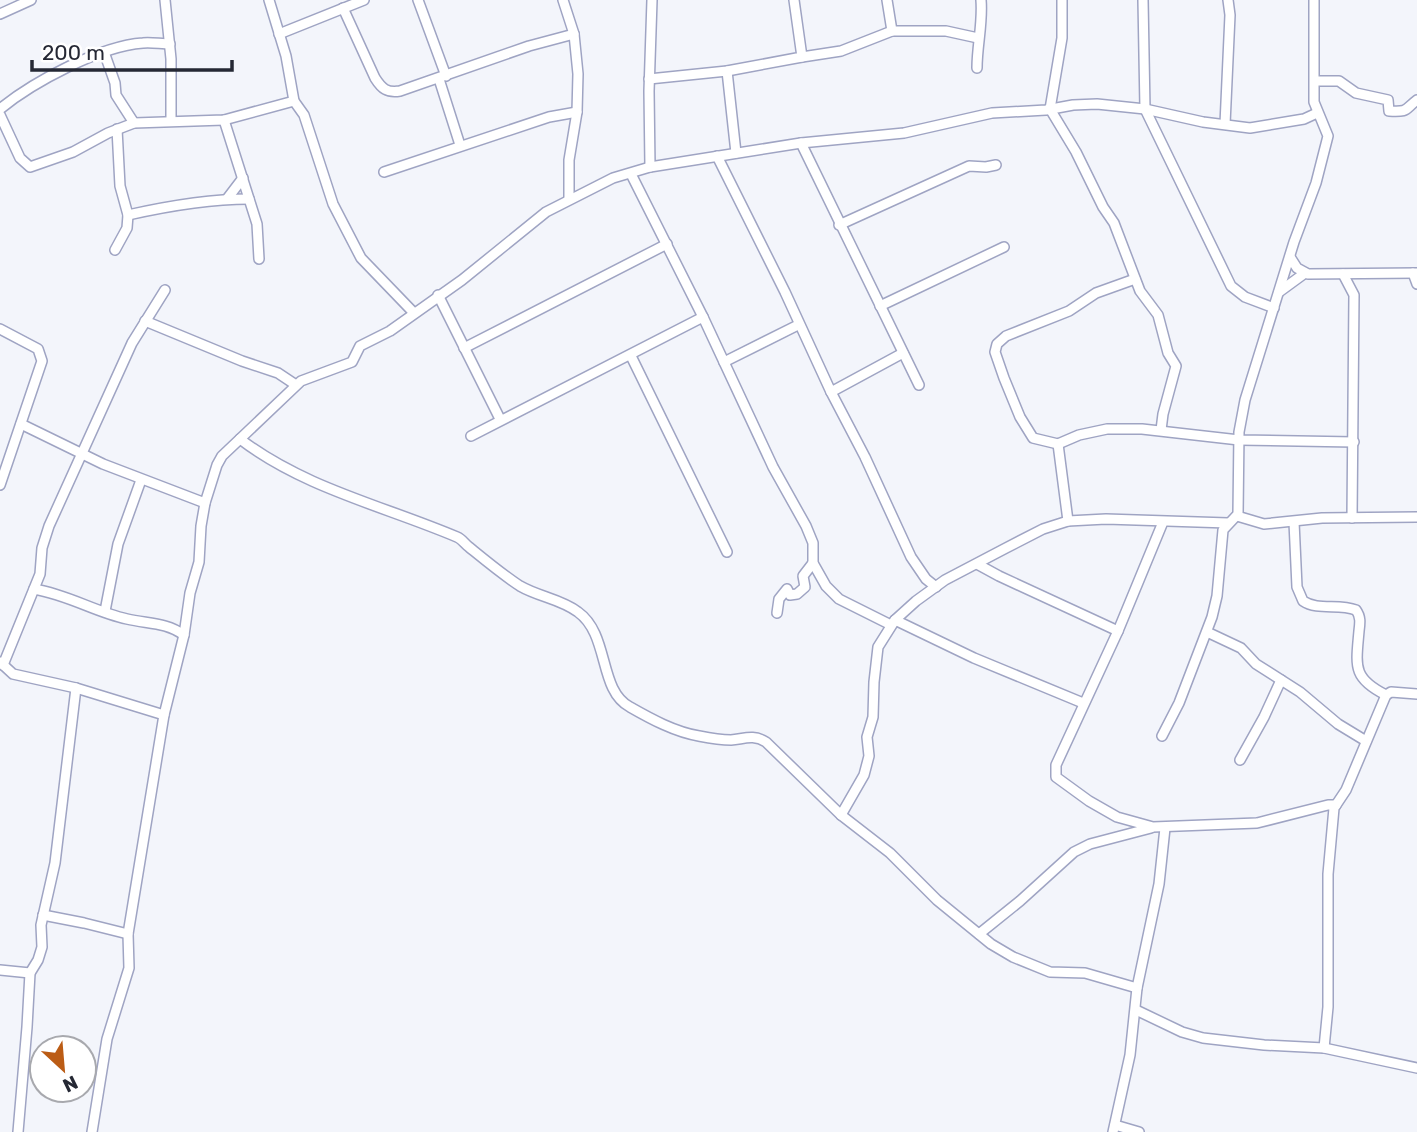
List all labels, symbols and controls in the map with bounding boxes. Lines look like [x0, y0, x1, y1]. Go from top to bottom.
scale bar [32, 28, 231, 72]
text: 200 m [42, 40, 105, 65]
north arrow [28, 1034, 98, 1104]
text: N [59, 1070, 81, 1097]

